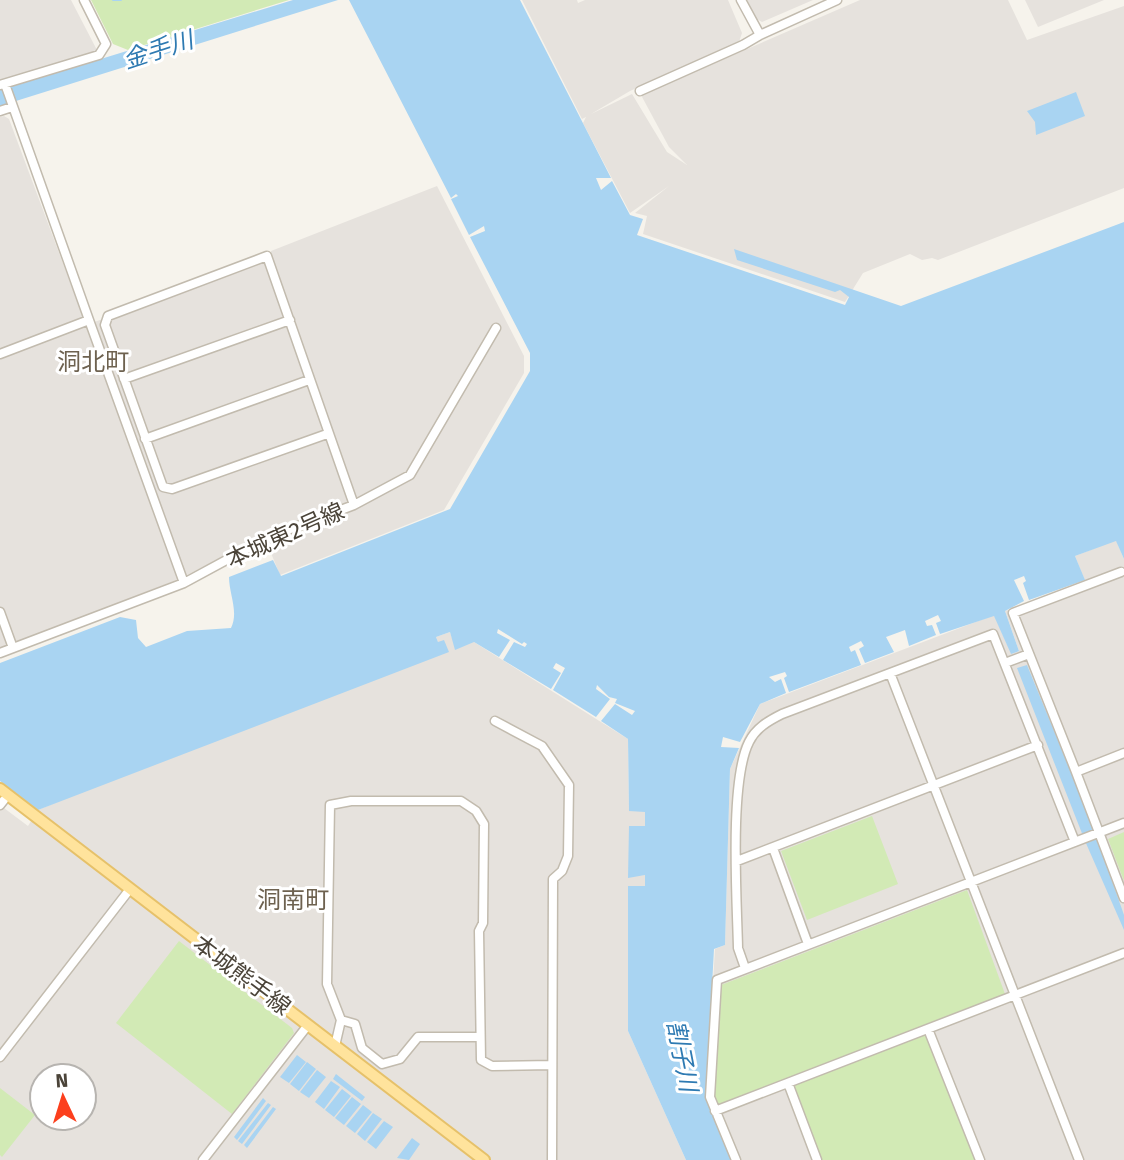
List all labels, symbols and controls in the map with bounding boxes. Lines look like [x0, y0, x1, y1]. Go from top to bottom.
water label: 金手川 [119, 25, 199, 74]
district label: 洞北町 [57, 348, 129, 376]
street label: 本城東2号線 [222, 497, 348, 573]
district label: 洞南町 [257, 886, 329, 914]
street label: 本城熊手線 [188, 929, 296, 1021]
water label: 割子川 [661, 1018, 703, 1097]
north arrow [28, 1062, 98, 1132]
text: N [55, 1069, 69, 1092]

